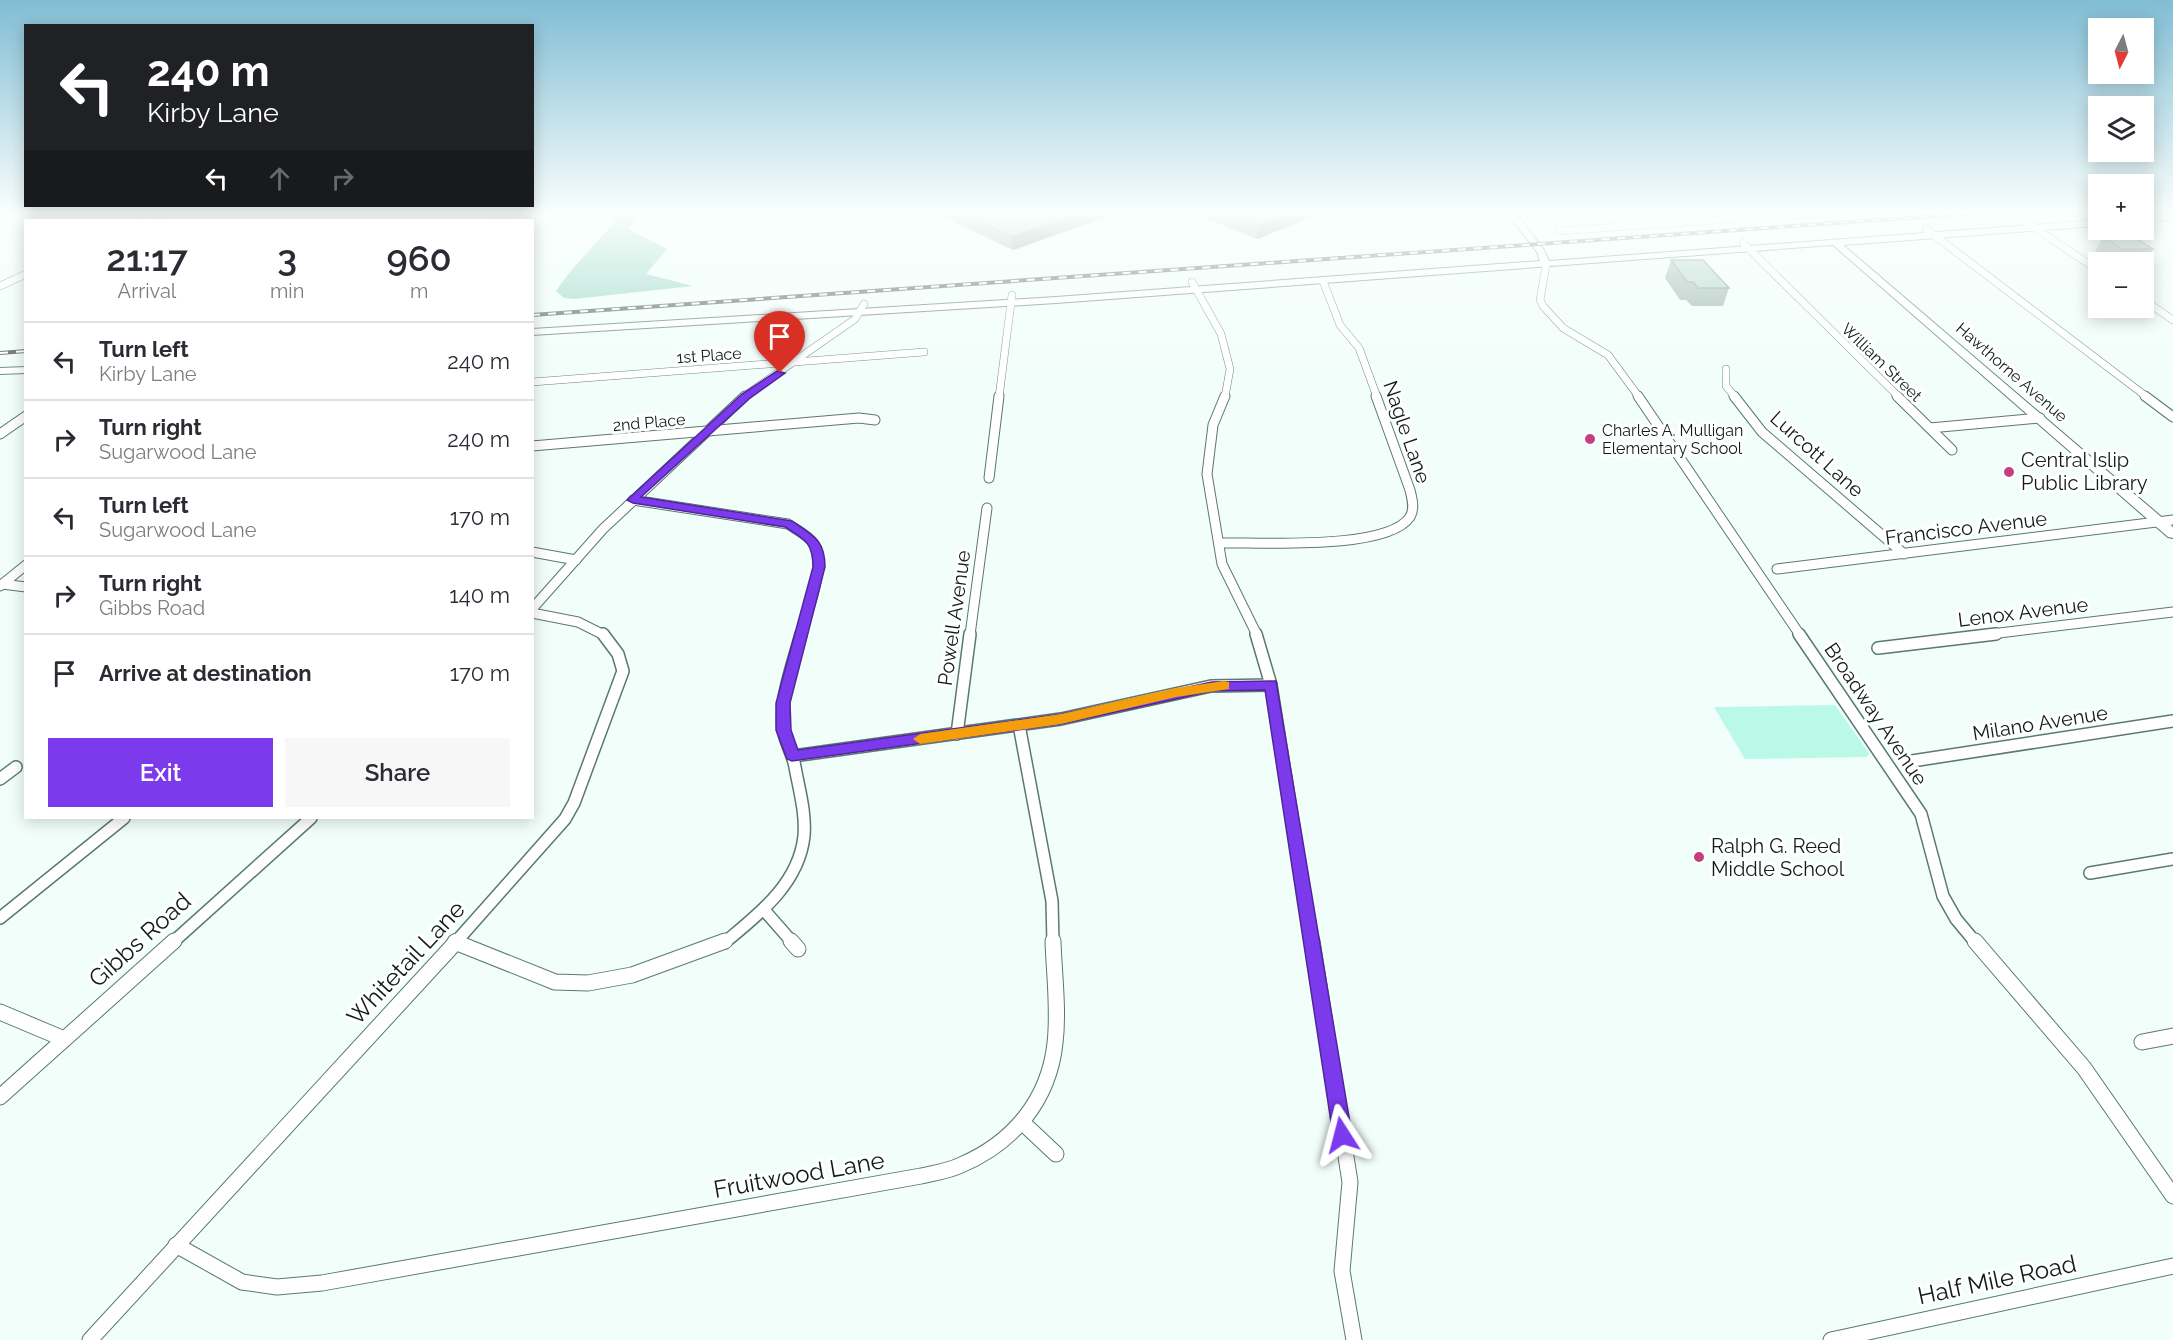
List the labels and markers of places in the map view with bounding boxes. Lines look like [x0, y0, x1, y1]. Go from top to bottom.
pin [754, 311, 805, 373]
place label: Charles A. Mulligan Elementary School [1602, 421, 1743, 458]
marker: Charles A. Mulligan Elementary School [1583, 432, 1597, 446]
place label: Central Islip Public Library [2021, 448, 2148, 495]
marker: Central Islip Public Library [2002, 465, 2016, 479]
place label: Ralph G. Reed Middle School [1711, 834, 1845, 881]
marker: Ralph G. Reed Middle School [1692, 850, 1706, 864]

